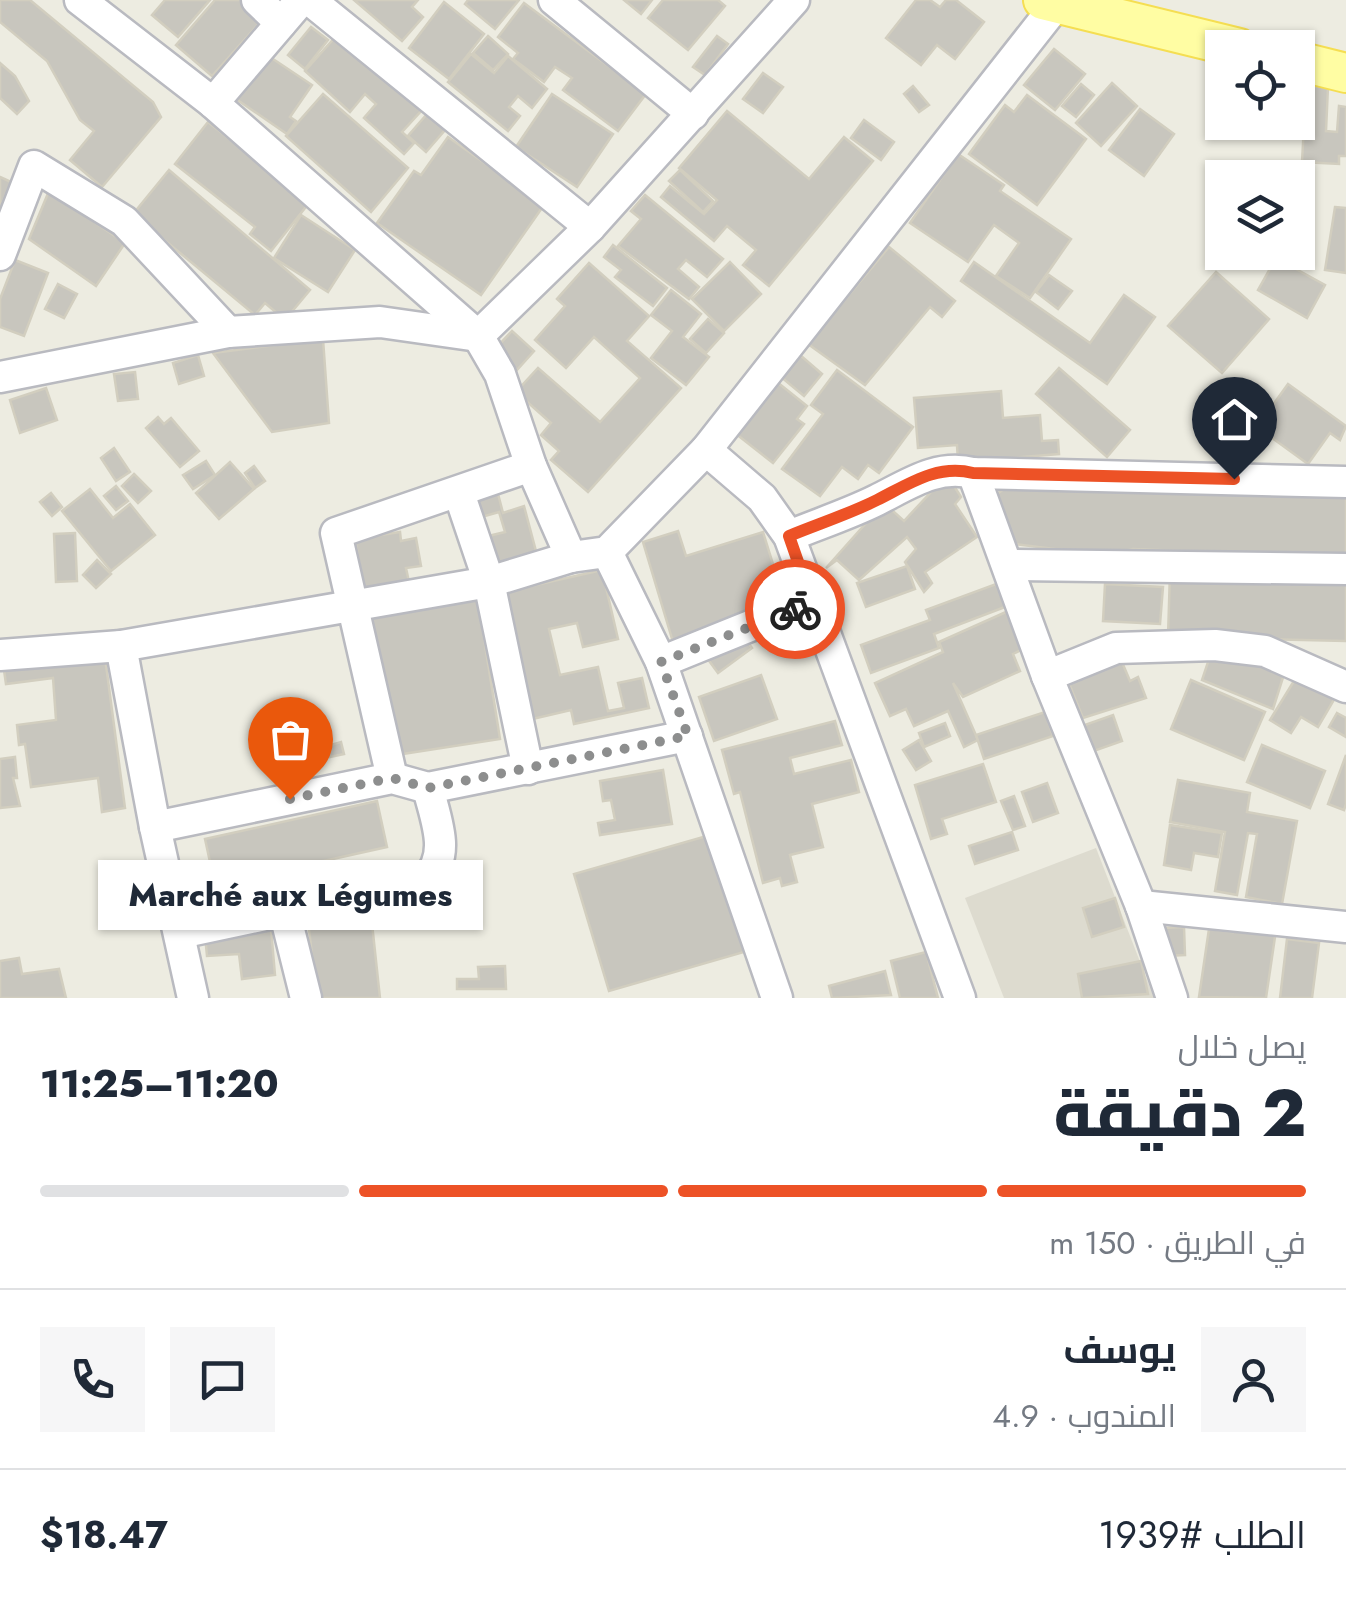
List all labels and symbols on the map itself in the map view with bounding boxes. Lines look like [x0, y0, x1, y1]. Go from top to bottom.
pin [1192, 377, 1277, 480]
courier [745, 559, 845, 659]
pin [248, 697, 333, 800]
callout: Marché aux Légumes [98, 859, 482, 929]

